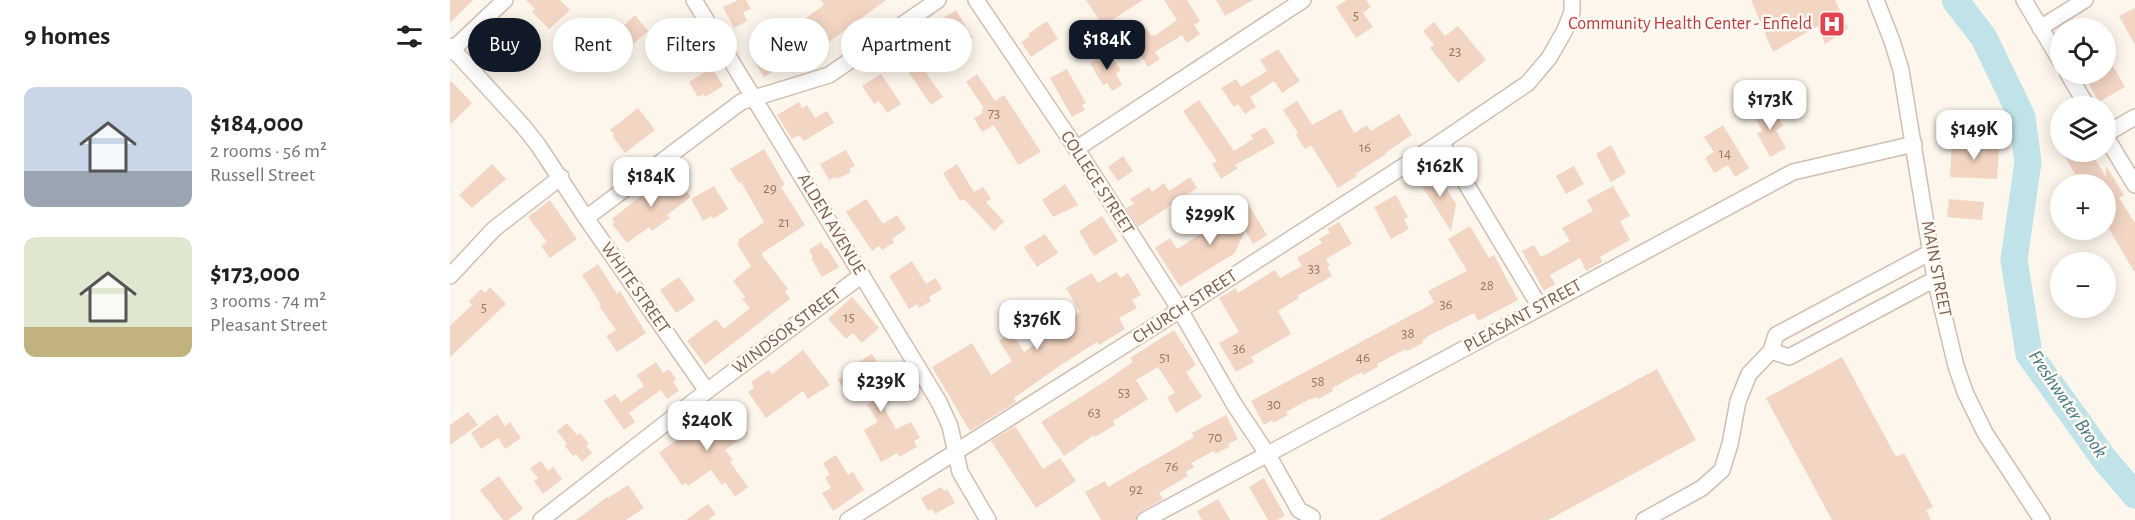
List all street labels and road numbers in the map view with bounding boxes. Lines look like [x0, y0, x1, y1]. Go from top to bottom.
street label: COLLEGE STREET [1057, 128, 1137, 238]
street label: ALDEN AVENUE [794, 170, 868, 278]
street label: MAIN STREET [1918, 219, 1954, 319]
street label: WHITE STREET [597, 239, 673, 337]
street label: CHURCH STREET [1130, 267, 1241, 347]
street label: PLEASANT STREET [1461, 276, 1585, 356]
street label: WINDSOR STREET [729, 284, 845, 378]

